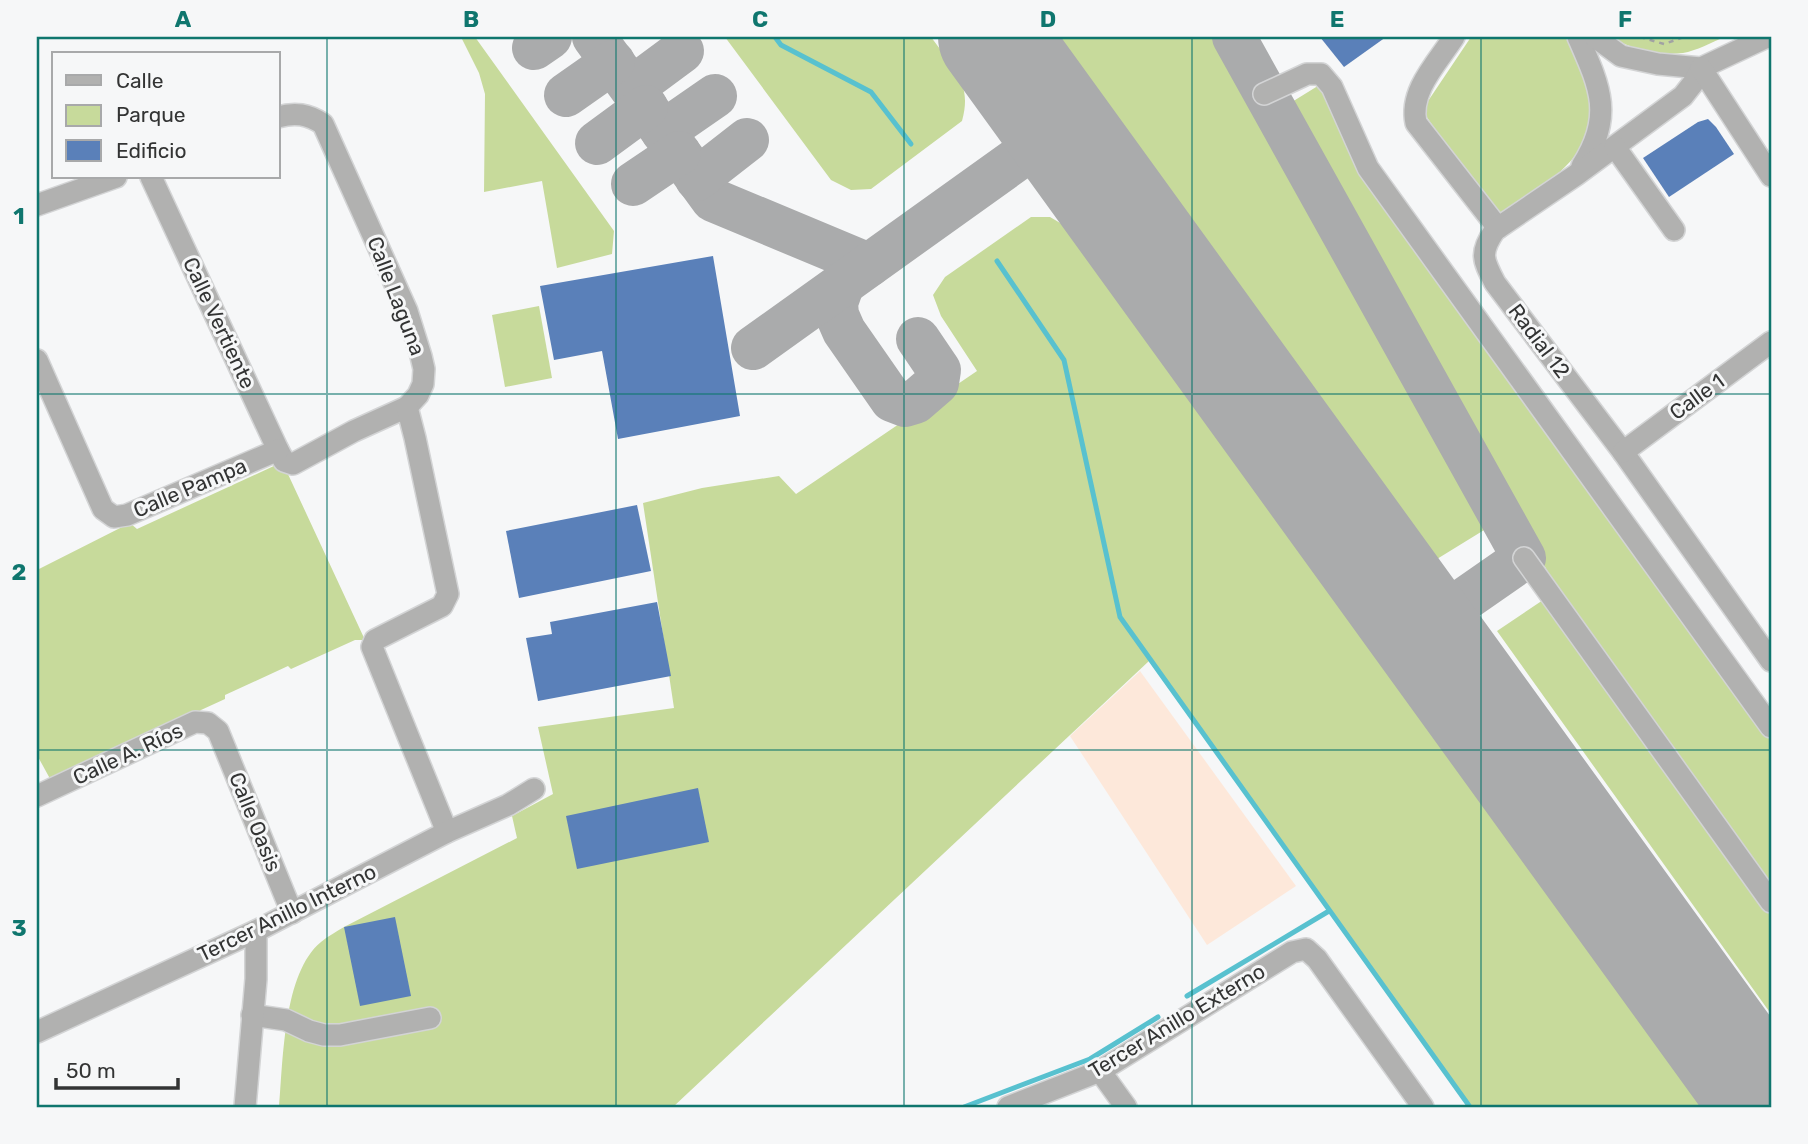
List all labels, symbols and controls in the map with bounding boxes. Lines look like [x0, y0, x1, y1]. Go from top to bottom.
text: A [175, 5, 192, 33]
text: B [463, 5, 479, 33]
text: C [752, 5, 768, 33]
text: D [1040, 5, 1056, 33]
text: E [1330, 5, 1344, 33]
text: F [1618, 5, 1632, 33]
legend [52, 52, 280, 178]
text: Calle [116, 68, 164, 93]
text: Parque [116, 102, 186, 127]
text: Edificio [116, 138, 186, 163]
text: 1 [13, 202, 25, 230]
street label: Calle Laguna [362, 233, 431, 359]
street label: Calle Vertiente [178, 253, 261, 392]
street label: Radial 12 [1504, 299, 1575, 383]
street label: Calle 1 [1664, 368, 1729, 425]
street label: Calle Pampa [130, 453, 250, 523]
text: 2 [12, 558, 26, 586]
street label: Calle A. Ríos [69, 717, 187, 790]
street label: Calle Oasis [224, 768, 287, 875]
street label: Tercer Anillo Interno [193, 858, 380, 967]
text: 3 [11, 914, 27, 942]
street label: Tercer Anillo Externo [1084, 958, 1269, 1083]
scale bar [56, 1046, 178, 1090]
text: 50 m [66, 1058, 116, 1083]

